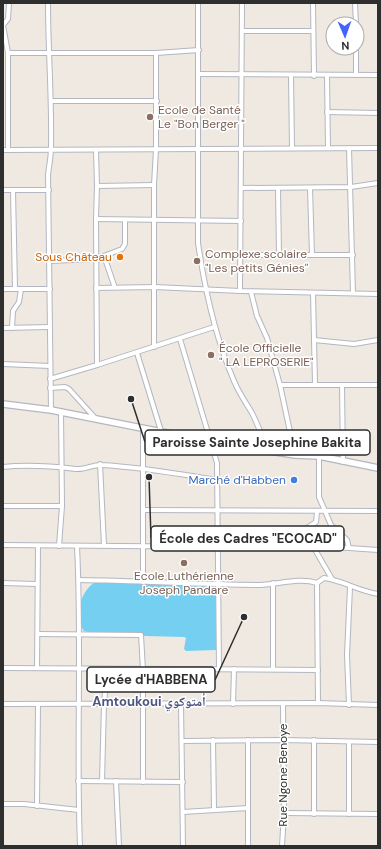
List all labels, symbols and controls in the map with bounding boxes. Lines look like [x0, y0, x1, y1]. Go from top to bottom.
north arrow [325, 16, 365, 56]
text: N [341, 39, 350, 53]
place label: Ecole de Santé Le "Bon Berger " [158, 102, 245, 132]
marker: Ecole de Santé Le "Bon Berger " [145, 112, 155, 122]
place label: Complexe scolaire "Les petits Génies" [205, 246, 309, 276]
place label: Sous Château [35, 249, 112, 265]
marker: Sous Château [115, 252, 125, 262]
marker: Complexe scolaire "Les petits Génies" [192, 256, 202, 266]
place label: École Officielle " LA LEPROSERIE" [219, 340, 314, 370]
marker: École Officielle " LA LEPROSERIE" [206, 350, 216, 360]
callout: Paroisse Sainte Josephine Bakita [145, 430, 370, 455]
text: Paroisse Sainte Josephine Bakita [153, 434, 361, 451]
place label: Marché d'Habben [189, 472, 286, 488]
marker: Marché d'Habben [289, 475, 299, 485]
callout: École des Cadres "ECOCAD" [151, 526, 344, 551]
text: École des Cadres "ECOCAD" [159, 529, 337, 547]
marker: Ecole Luthérienne Joseph Pandare [179, 558, 189, 568]
place label: Ecole Luthérienne Joseph Pandare [134, 568, 234, 598]
callout: Lycée d'HABBENA [87, 667, 215, 692]
text: Lycée d'HABBENA [95, 671, 207, 688]
district label: Amtoukoui أمتوكوي [92, 693, 206, 712]
street label: Rue Ngone Benoye [275, 723, 291, 827]

